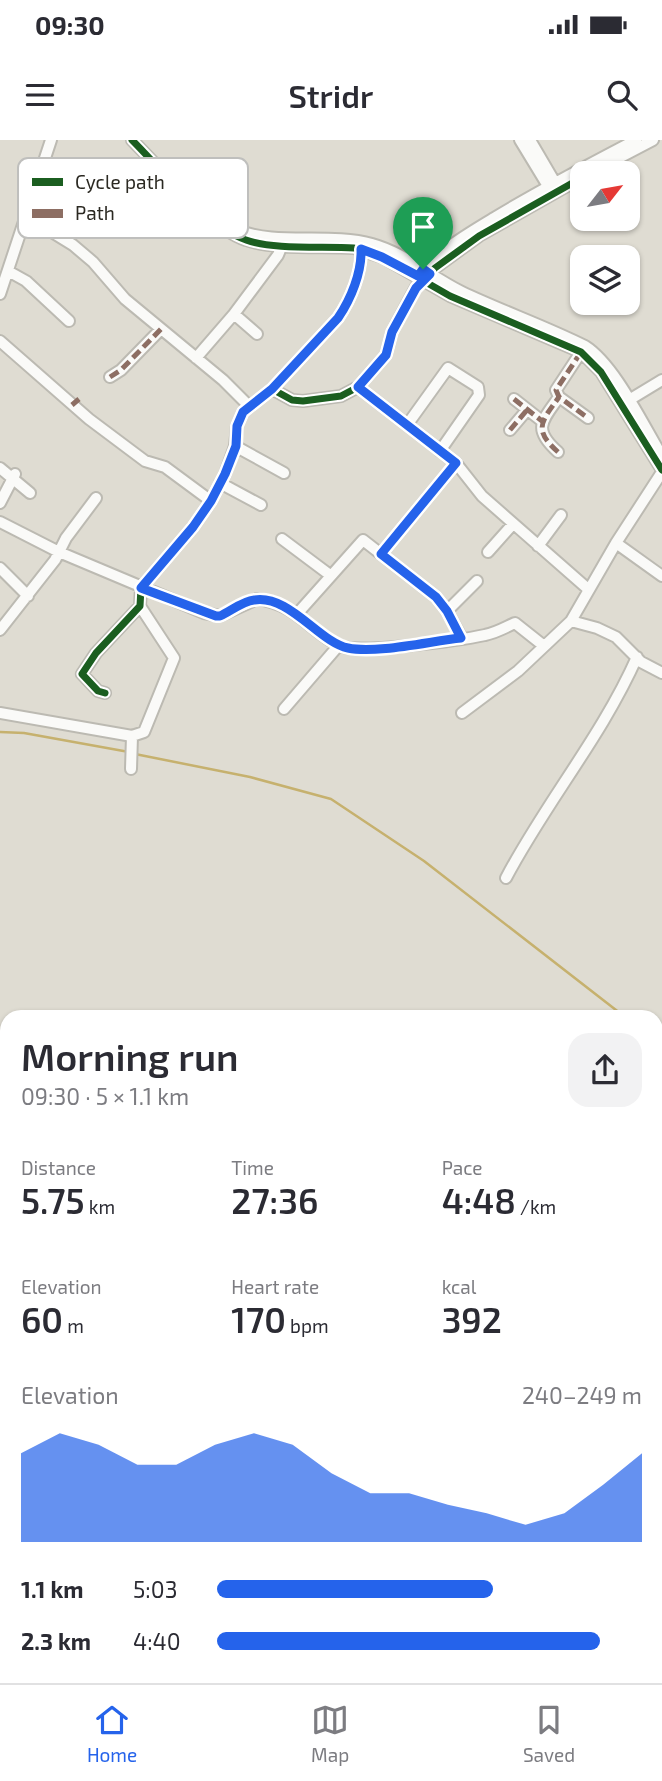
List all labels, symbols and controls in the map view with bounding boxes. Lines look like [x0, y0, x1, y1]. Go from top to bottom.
text: 09:30 [35, 9, 105, 40]
icon: menu [21, 76, 59, 114]
text: Stridr [289, 76, 373, 114]
icon: search [603, 76, 641, 114]
legend [18, 158, 248, 238]
north arrow [570, 161, 640, 231]
map controls [570, 161, 640, 315]
text: Cycle path [75, 170, 165, 193]
pin [393, 197, 453, 269]
text: Path [75, 201, 115, 224]
icon: arrive [404, 208, 442, 246]
button: layers [570, 245, 640, 315]
text: Morning run [21, 1033, 239, 1079]
button: share [568, 1033, 642, 1107]
text: 09:30 · 5 × 1.1 km [21, 1082, 189, 1110]
text: Distance [21, 1156, 96, 1179]
text: Time [231, 1156, 274, 1179]
text: Pace [442, 1156, 483, 1179]
text: 5.75 [21, 1179, 85, 1221]
text: 27:36 [231, 1179, 318, 1221]
text: 4:48 [442, 1179, 516, 1221]
text: km [85, 1195, 115, 1218]
text: /km [516, 1195, 556, 1218]
text: Elevation [21, 1275, 102, 1298]
text: Heart rate [231, 1275, 319, 1298]
text: kcal [442, 1275, 476, 1298]
text: 60 [21, 1298, 63, 1340]
text: 170 [231, 1298, 286, 1340]
text: 392 [442, 1298, 502, 1340]
text: m [63, 1314, 84, 1337]
text: bpm [286, 1314, 329, 1337]
text: Elevation [21, 1381, 119, 1409]
text: 240–249 m [522, 1381, 642, 1409]
text: 1.1 km [21, 1575, 84, 1603]
text: 5:03 [133, 1575, 177, 1603]
text: 2.3 km [21, 1627, 91, 1655]
text: 4:40 [133, 1627, 181, 1655]
tab: Home [87, 1701, 137, 1766]
tab: Map [311, 1701, 349, 1766]
tab: Saved [523, 1701, 575, 1766]

